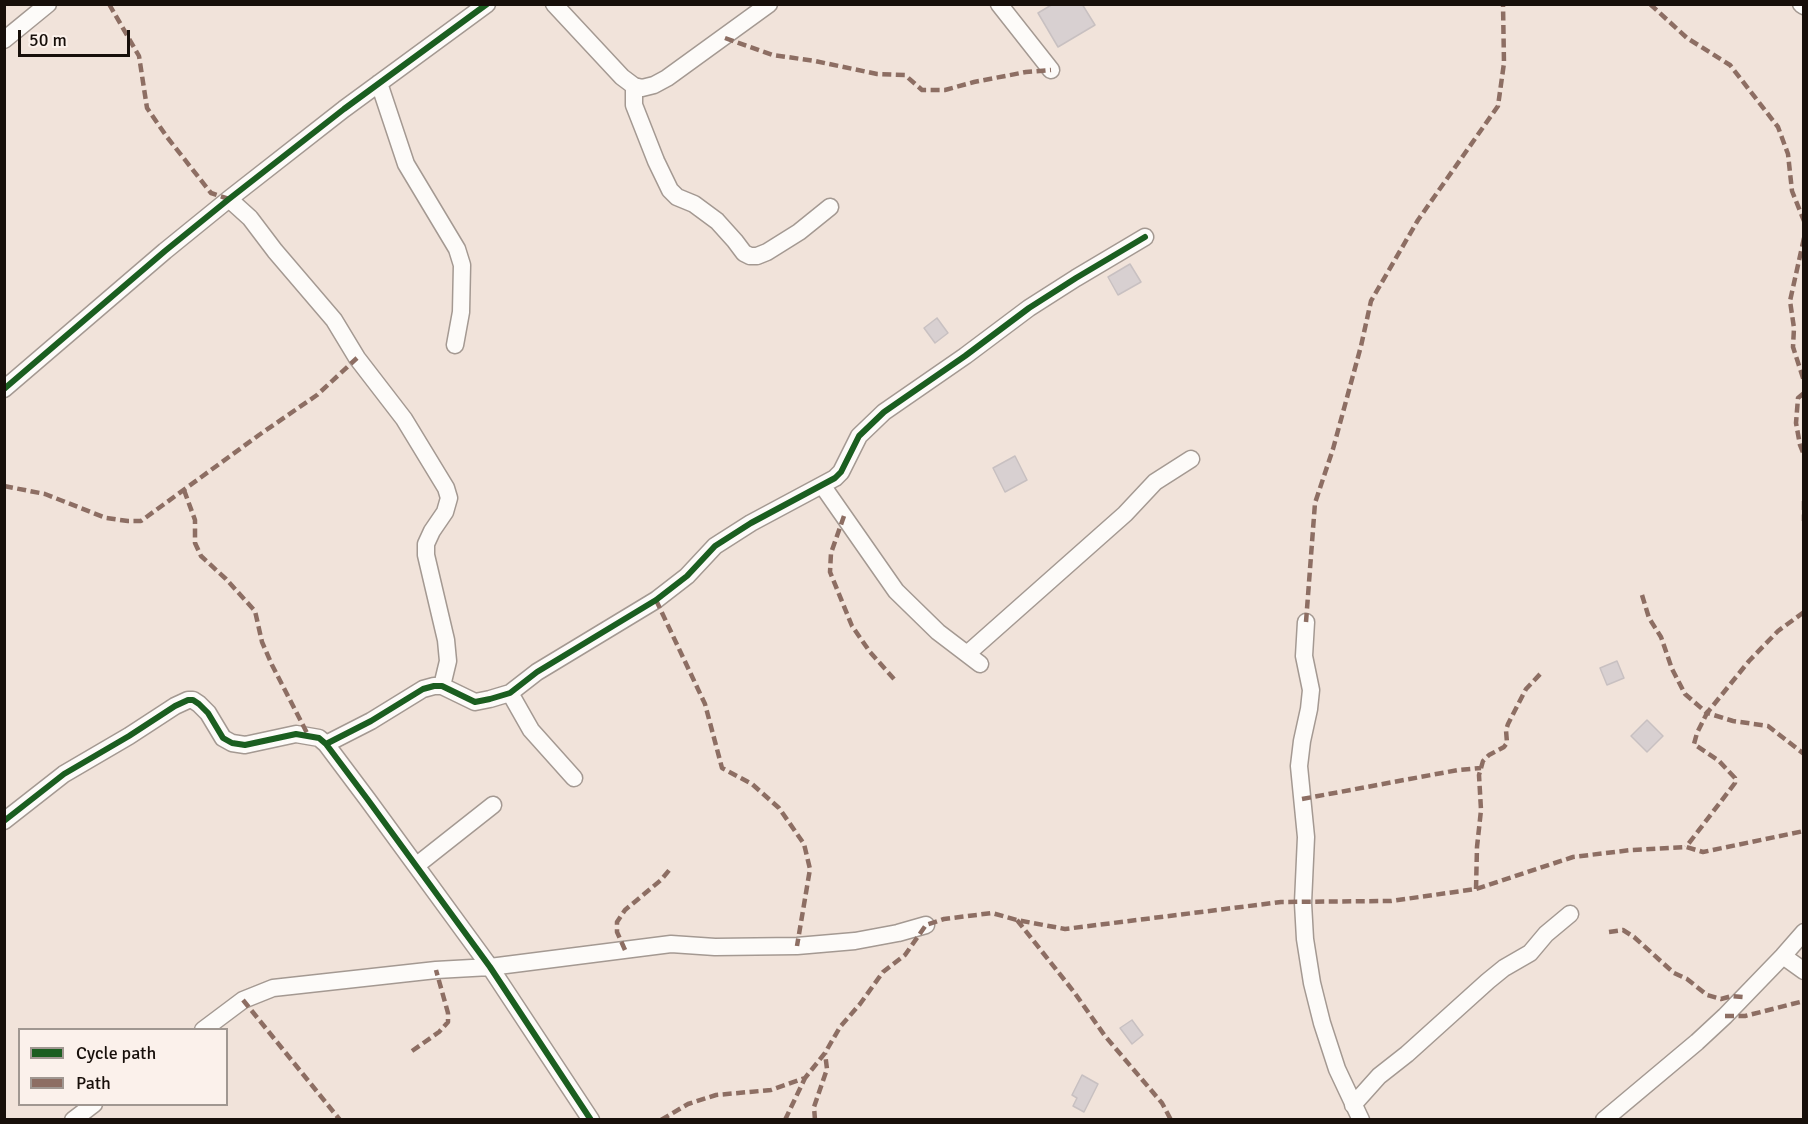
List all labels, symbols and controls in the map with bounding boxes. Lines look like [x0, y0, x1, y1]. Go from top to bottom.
scale bar [21, 18, 134, 56]
text: 50 m [29, 29, 67, 51]
legend [18, 1028, 228, 1106]
text: Cycle path [76, 1042, 156, 1064]
text: Path [76, 1072, 111, 1094]

